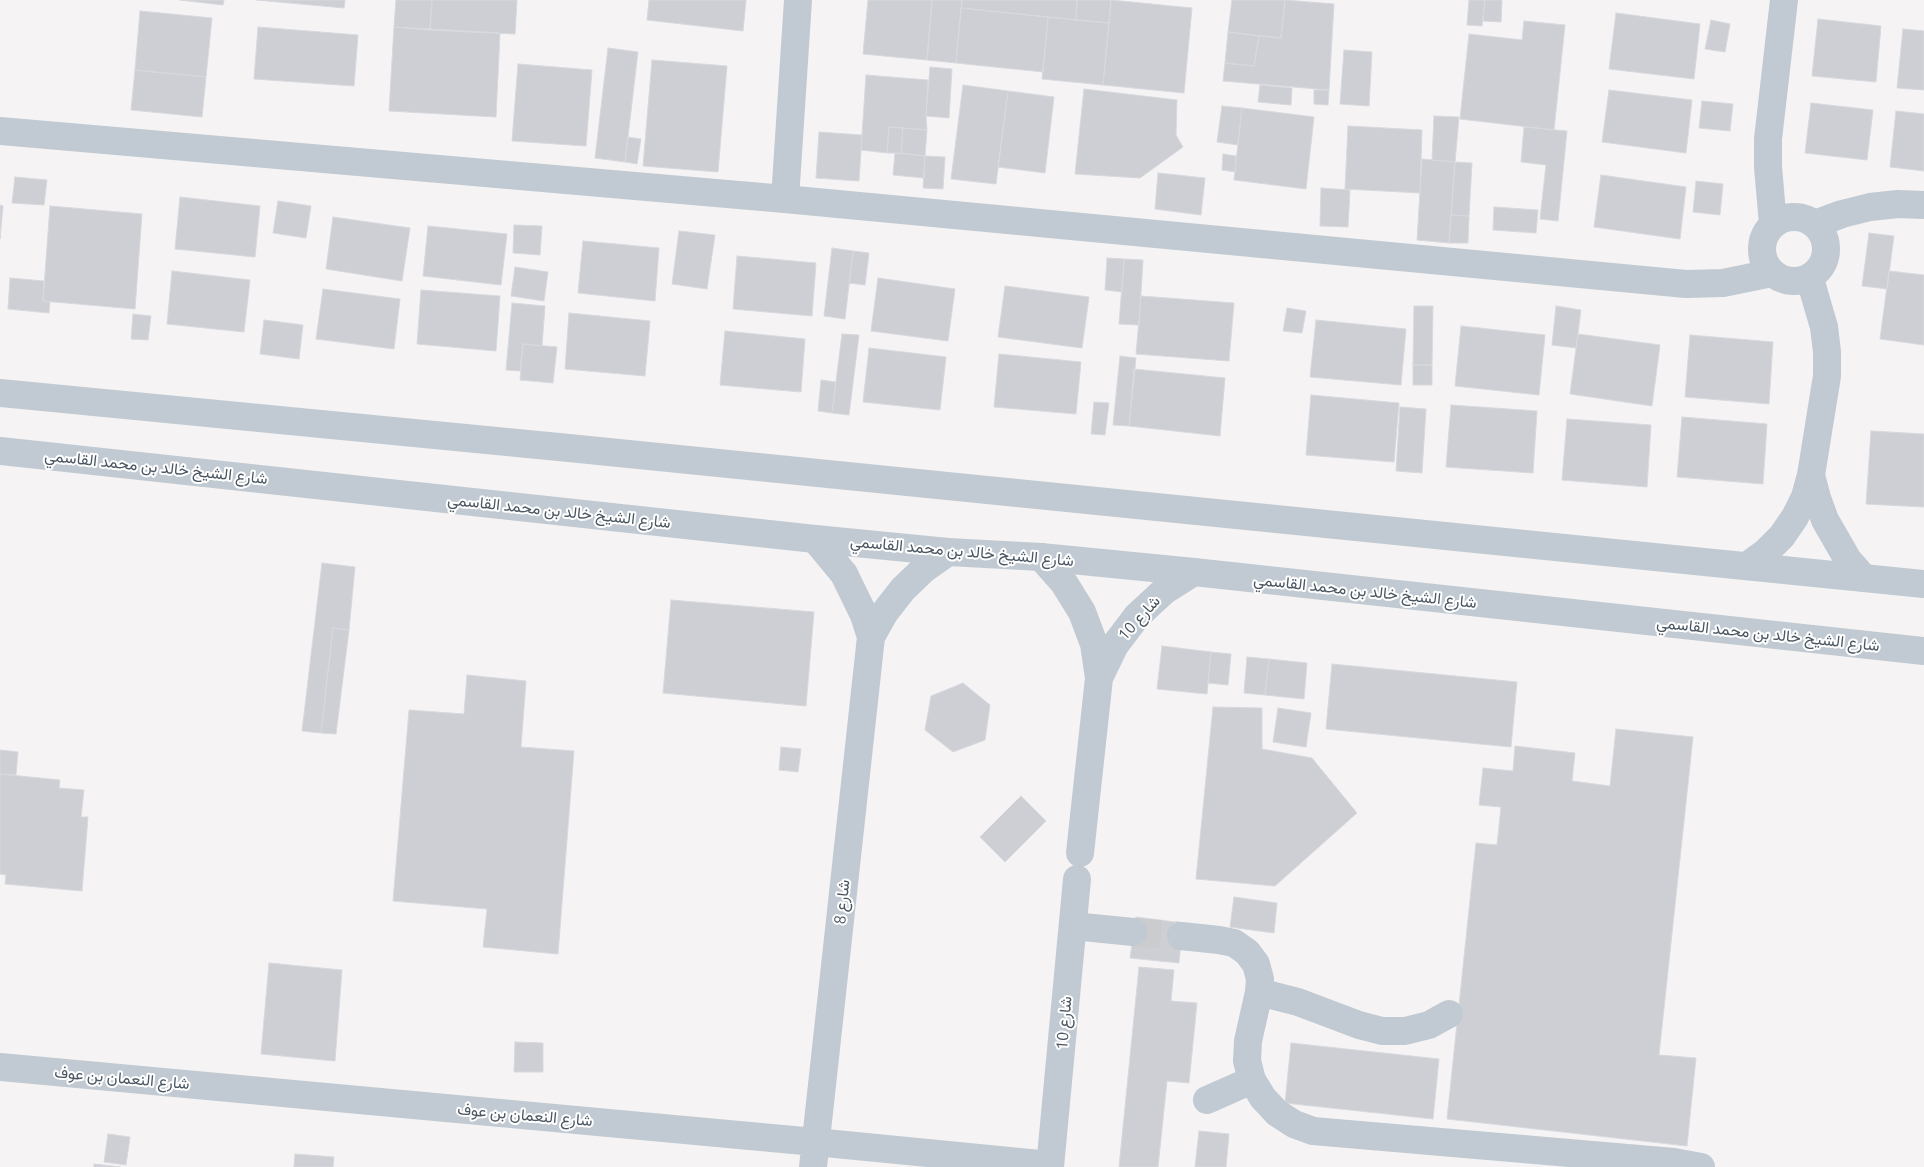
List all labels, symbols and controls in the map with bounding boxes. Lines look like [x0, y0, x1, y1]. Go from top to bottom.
street label: شارع الشيخ خالد بن محمد القاسمي [43, 446, 269, 488]
street label: شارع الشيخ خالد بن محمد القاسمي [446, 490, 672, 532]
street label: شارع الشيخ خالد بن محمد القاسمي [849, 532, 1075, 570]
street label: شارع الشيخ خالد بن محمد القاسمي [1252, 570, 1478, 612]
street label: شارع 10 [1114, 592, 1164, 644]
street label: شارع الشيخ خالد بن محمد القاسمي [1655, 613, 1881, 655]
street label: شارع 8 [830, 879, 854, 925]
street label: شارع 10 [1052, 995, 1076, 1051]
street label: شارع النعمان بن عوف [54, 1063, 190, 1093]
street label: شارع النعمان بن عوف [457, 1100, 593, 1130]

